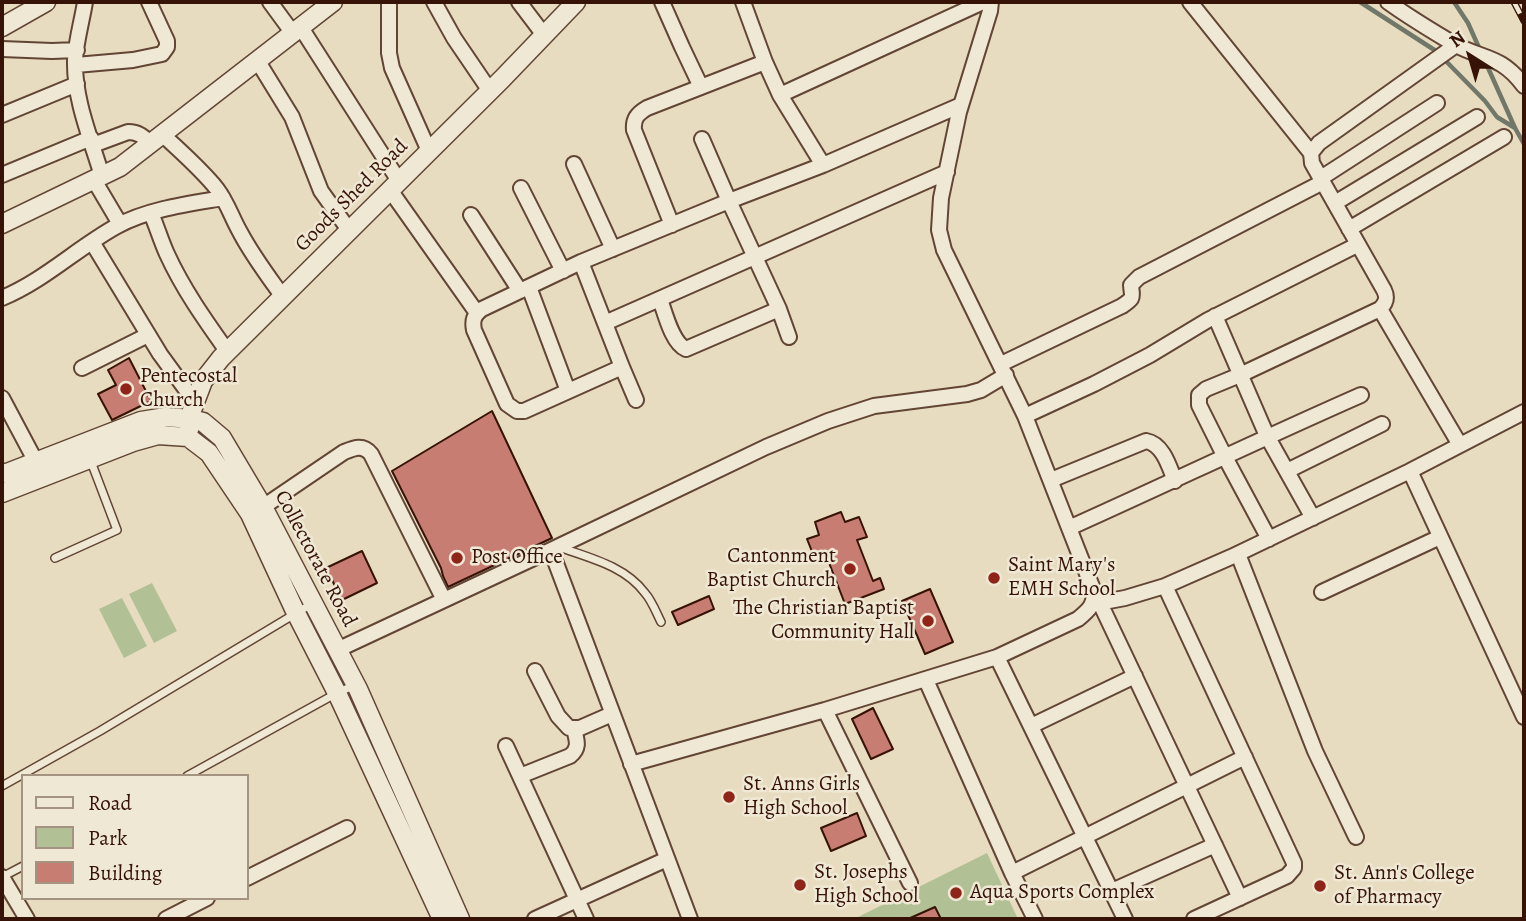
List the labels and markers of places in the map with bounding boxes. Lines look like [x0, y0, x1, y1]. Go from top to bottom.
place label: Pentecostal Church [140, 364, 237, 414]
marker: Pentecostal Church [118, 381, 134, 397]
place label: Cantonment Baptist Church [707, 544, 836, 594]
place label: Post Office [471, 545, 563, 571]
marker: Post Office [449, 550, 465, 566]
place label: Saint Mary's EMH School [1008, 553, 1115, 603]
marker: Cantonment Baptist Church [842, 561, 858, 577]
marker: Saint Mary's EMH School [986, 570, 1002, 586]
place label: The Christian Baptist Community Hall [733, 596, 914, 646]
marker: The Christian Baptist Community Hall [920, 613, 936, 629]
place label: St. Anns Girls High School [743, 772, 860, 822]
marker: St. Anns Girls High School [721, 789, 737, 805]
place label: St. Josephs High School [814, 860, 918, 910]
place label: St. Ann's College of Pharmacy [1334, 861, 1475, 911]
marker: St. Josephs High School [792, 877, 808, 893]
marker: St. Ann's College of Pharmacy [1312, 878, 1328, 894]
place label: Aqua Sports Complex [970, 880, 1154, 906]
marker: Aqua Sports Complex [948, 885, 964, 901]

